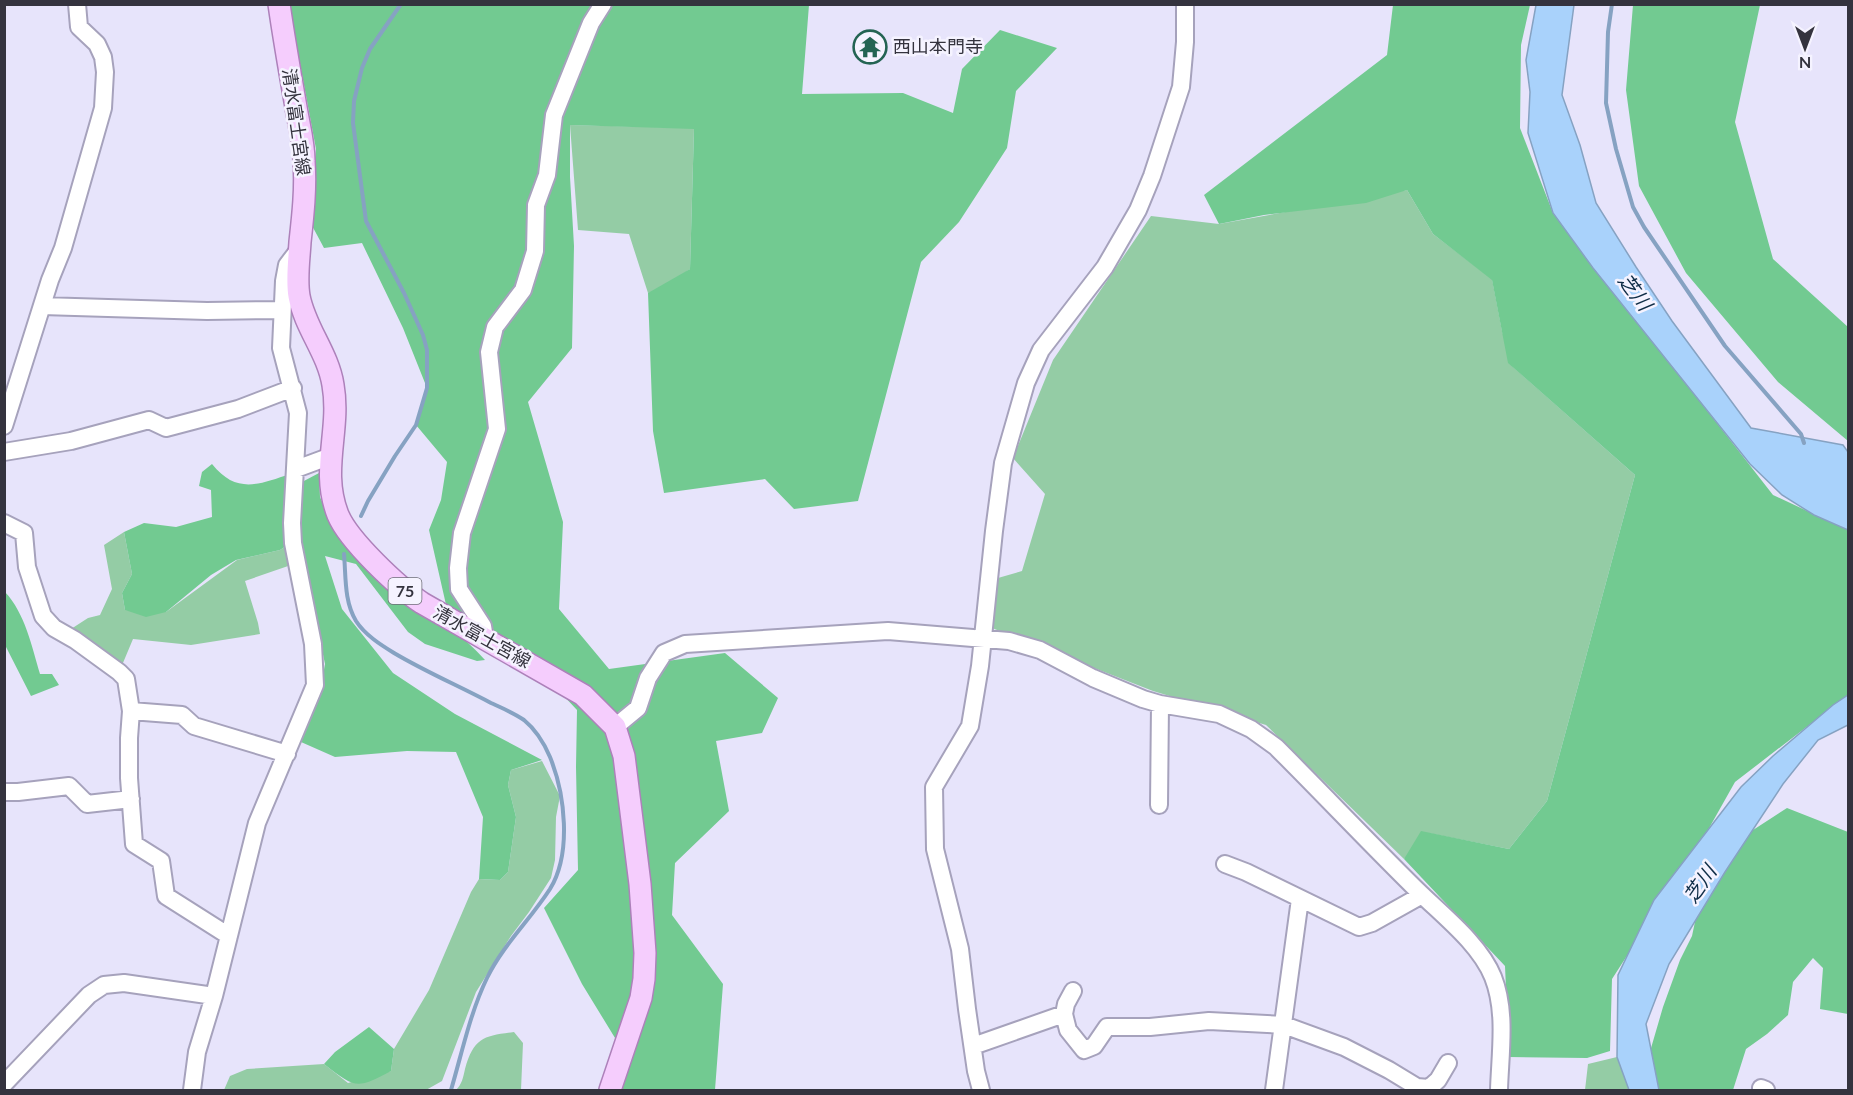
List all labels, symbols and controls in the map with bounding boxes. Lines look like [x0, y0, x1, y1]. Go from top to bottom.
north arrow [1775, 18, 1835, 78]
temple icon: 西山本門寺 [852, 29, 888, 65]
place label: 西山本門寺 [893, 35, 983, 57]
text: N [1799, 54, 1811, 73]
street label: 清水富士宮線 [279, 67, 315, 177]
water label: 芝川 [1614, 268, 1659, 316]
road number: 75 [388, 578, 422, 604]
street label: 清水富士宮線 [430, 600, 535, 672]
water label: 芝川 [1678, 859, 1722, 907]

